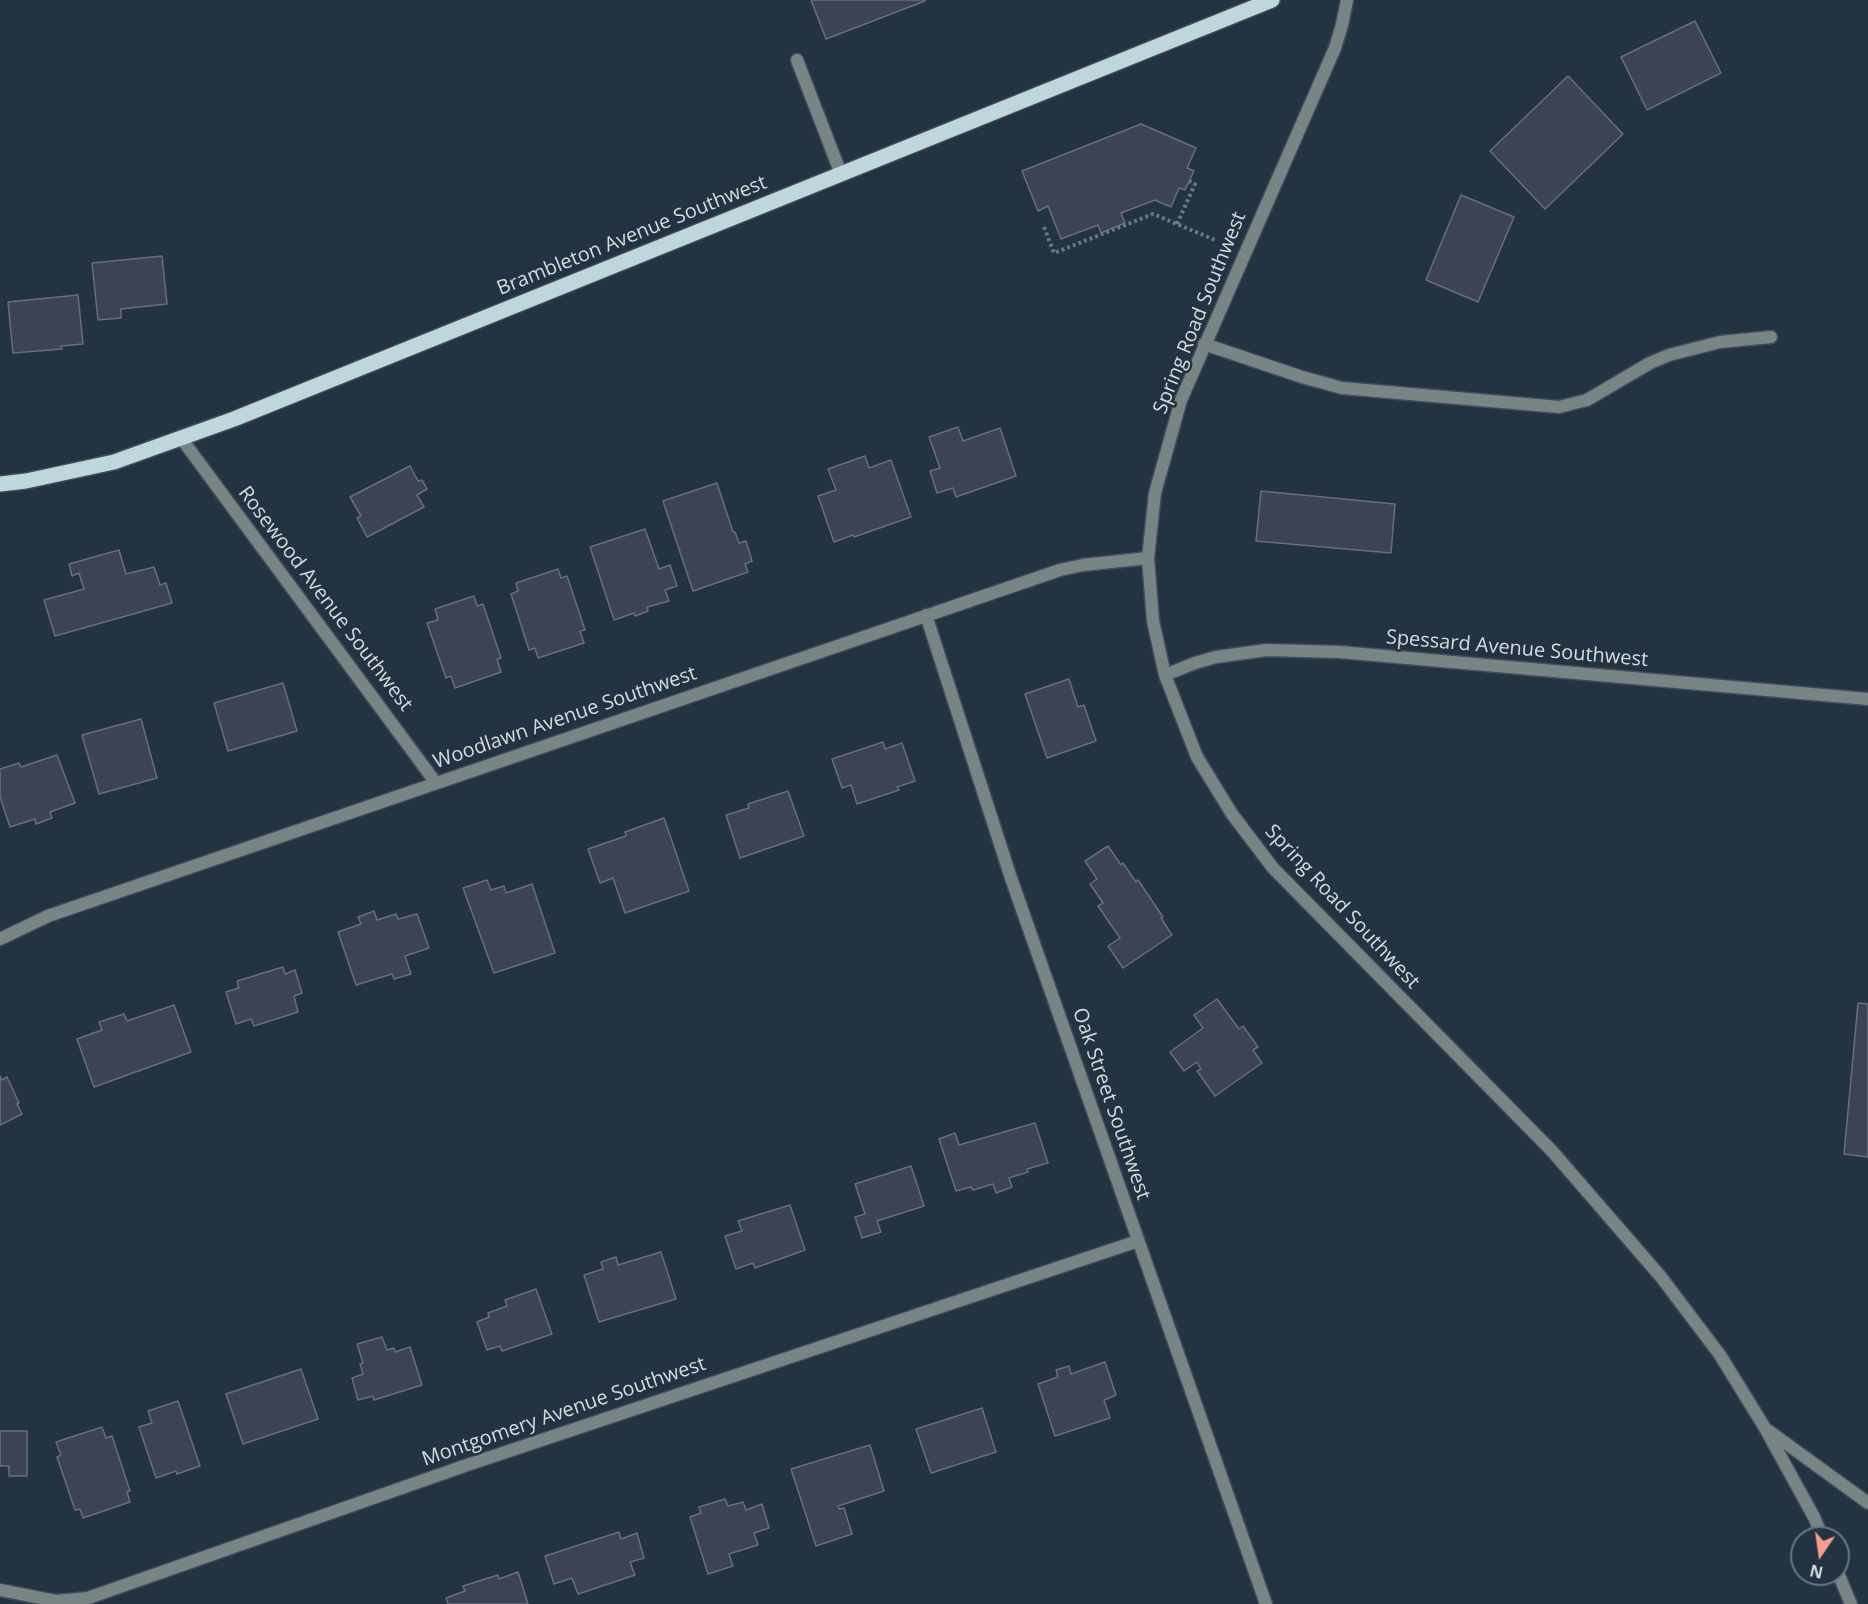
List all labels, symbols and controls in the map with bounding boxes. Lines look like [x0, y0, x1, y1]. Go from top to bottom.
street label: Brambleton Avenue Southwest [494, 171, 770, 301]
street label: Spring Road Southwest [1148, 209, 1252, 417]
street label: Rosewood Avenue Southwest [233, 482, 417, 716]
street label: Spessard Avenue Southwest [1385, 626, 1649, 672]
street label: Woodlawn Avenue Southwest [430, 662, 700, 774]
street label: Spring Road Southwest [1260, 820, 1424, 994]
street label: Oak Street Southwest [1067, 1005, 1155, 1203]
street label: Montgomery Avenue Southwest [419, 1352, 709, 1472]
north arrow [1790, 1526, 1850, 1586]
text: N [1808, 1559, 1825, 1584]

